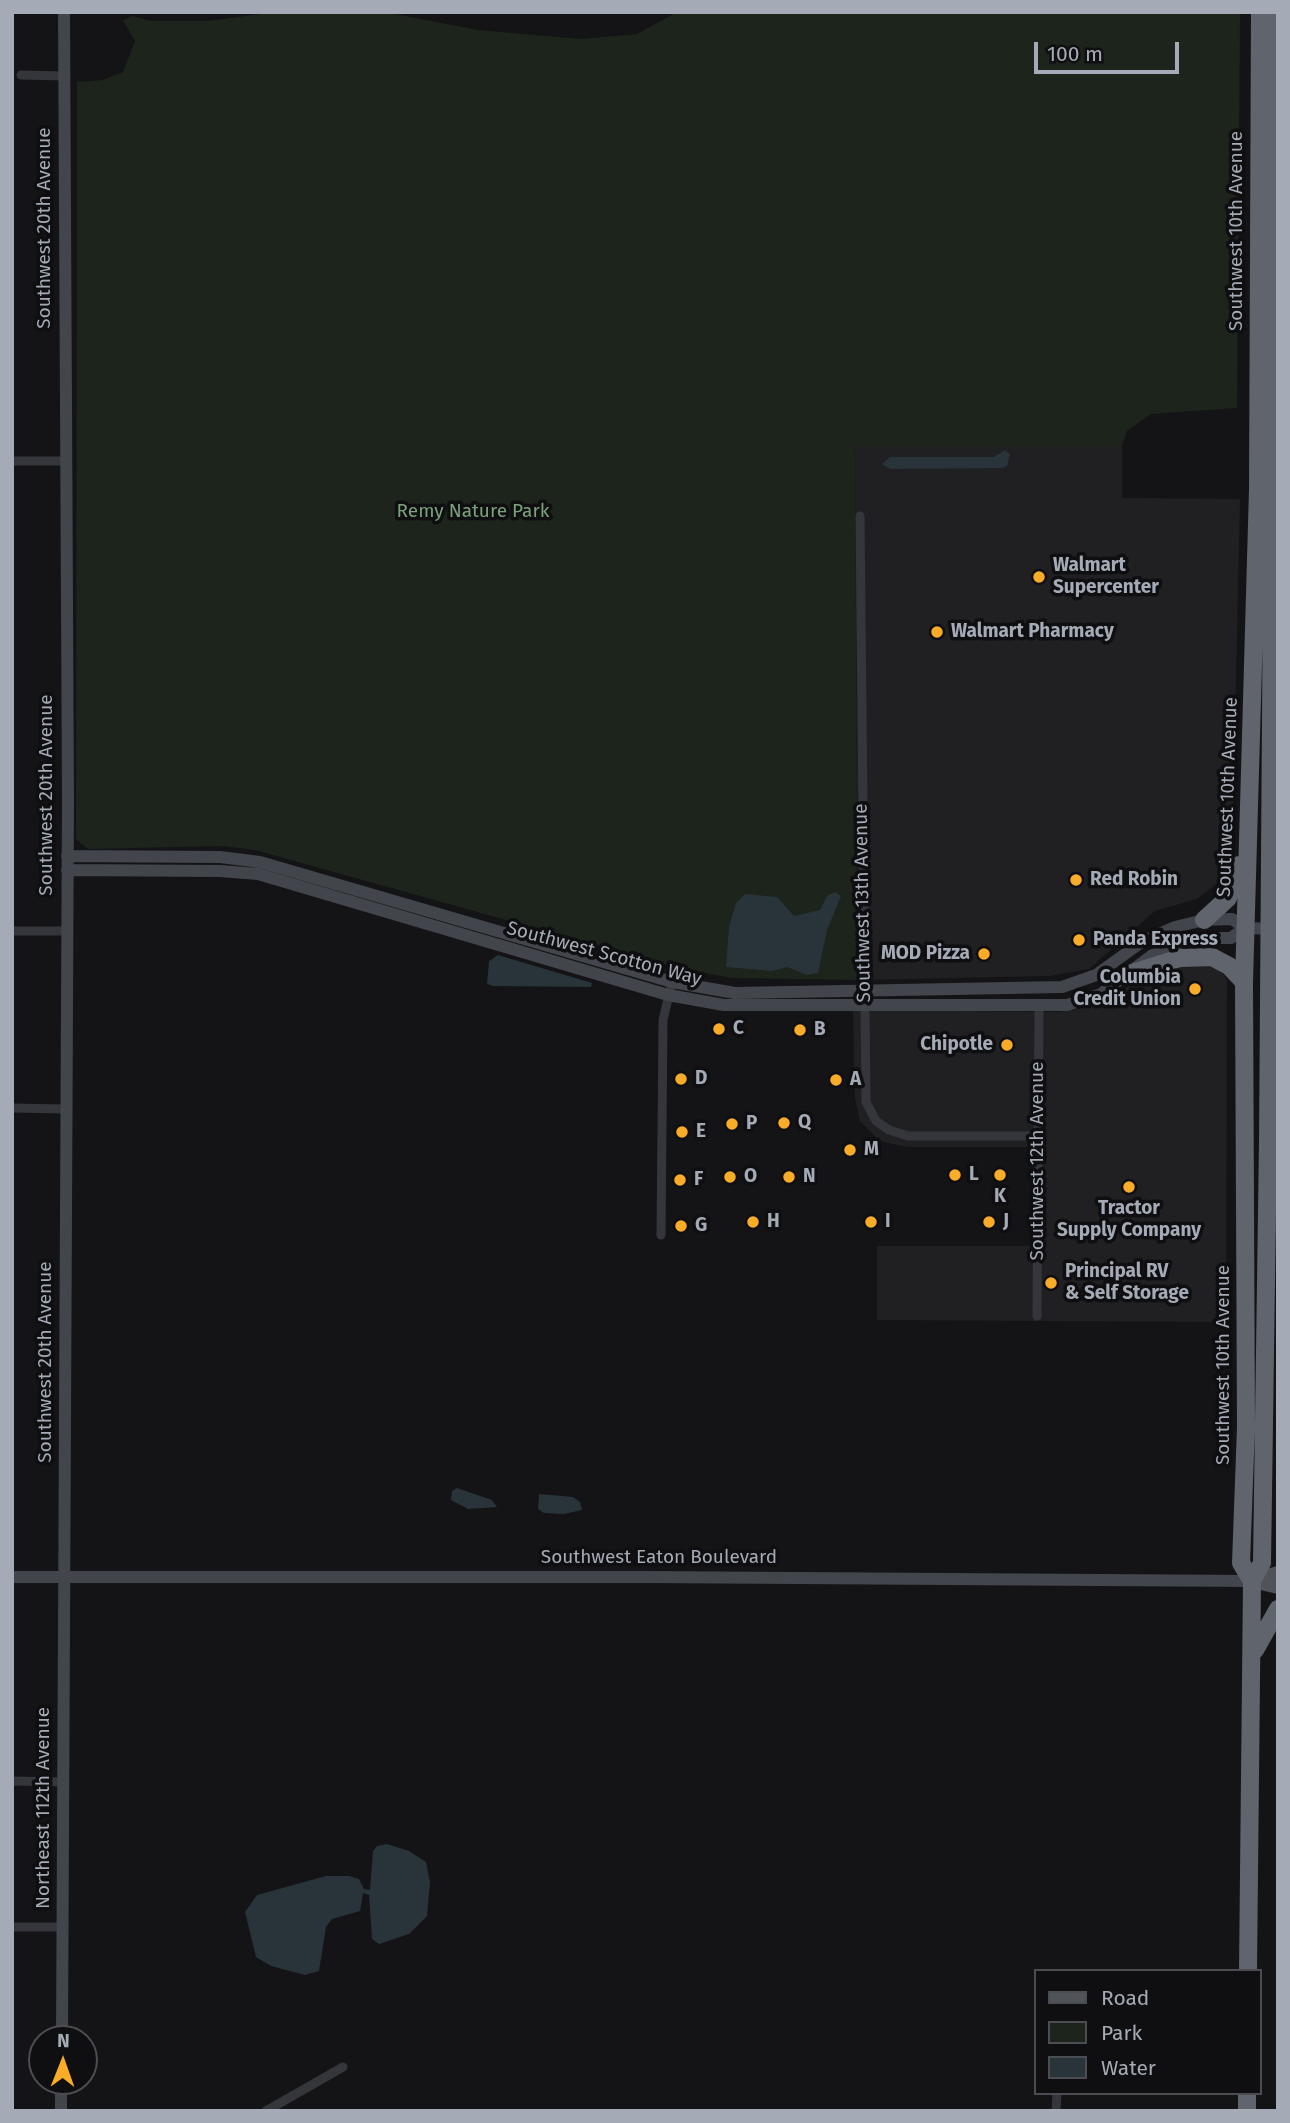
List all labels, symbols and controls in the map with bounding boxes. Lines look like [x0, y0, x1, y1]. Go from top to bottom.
scale bar [1038, 28, 1183, 72]
text: 100 m [1047, 41, 1103, 67]
street label: Southwest 20th Avenue [34, 127, 56, 329]
street label: Southwest 10th Avenue [1226, 131, 1248, 331]
park label: Remy Nature Park [397, 501, 549, 523]
place label: Walmart Supercenter [1053, 555, 1159, 599]
marker: Walmart Supercenter [1031, 569, 1047, 585]
place label: Walmart Pharmacy [951, 621, 1114, 643]
marker: Walmart Pharmacy [929, 624, 945, 640]
street label: Southwest 20th Avenue [36, 694, 58, 896]
street label: Southwest 10th Avenue [1213, 697, 1243, 897]
street label: Southwest 13th Avenue [850, 803, 876, 1003]
place label: Red Robin [1090, 869, 1178, 891]
marker: Red Robin [1068, 872, 1084, 888]
street label: Southwest Scotton Way [504, 917, 704, 991]
place label: Panda Express [1093, 929, 1218, 951]
marker: Panda Express [1071, 932, 1087, 948]
place label: MOD Pizza [881, 943, 970, 965]
marker: MOD Pizza [976, 946, 992, 962]
place label: Columbia Credit Union [1073, 967, 1181, 1011]
marker: Columbia Credit Union [1187, 981, 1203, 997]
place label: C [733, 1018, 744, 1040]
place label: B [814, 1019, 826, 1041]
marker: C [711, 1021, 727, 1037]
marker: B [792, 1022, 808, 1038]
place label: Chipotle [920, 1034, 993, 1056]
marker: Chipotle [999, 1037, 1015, 1053]
street label: Southwest 12th Avenue [1027, 1062, 1049, 1260]
place label: D [695, 1068, 707, 1090]
place label: A [850, 1069, 861, 1091]
marker: D [673, 1071, 689, 1087]
marker: A [828, 1072, 844, 1088]
place label: Q [798, 1112, 811, 1134]
place label: P [746, 1113, 757, 1135]
marker: Q [776, 1115, 792, 1131]
marker: P [724, 1116, 740, 1132]
place label: E [696, 1121, 706, 1143]
marker: E [674, 1124, 690, 1140]
place label: M [864, 1139, 879, 1161]
marker: M [842, 1142, 858, 1158]
place label: L [969, 1164, 979, 1186]
place label: O [744, 1166, 757, 1188]
place label: N [803, 1166, 816, 1188]
marker: L [947, 1167, 963, 1183]
marker: K [992, 1167, 1008, 1183]
place label: F [694, 1169, 703, 1191]
marker: O [722, 1169, 738, 1185]
marker: N [781, 1169, 797, 1185]
marker: F [672, 1172, 688, 1188]
marker: Tractor Supply Company [1121, 1179, 1137, 1195]
place label: K [994, 1186, 1006, 1208]
place label: Tractor Supply Company [1057, 1198, 1201, 1242]
place label: H [767, 1211, 780, 1233]
place label: I [885, 1211, 891, 1233]
place label: J [1003, 1211, 1009, 1233]
marker: H [745, 1214, 761, 1230]
marker: I [863, 1214, 879, 1230]
marker: J [981, 1214, 997, 1230]
place label: G [695, 1215, 707, 1237]
marker: G [673, 1218, 689, 1234]
street label: Southwest 20th Avenue [35, 1261, 57, 1463]
place label: Principal RV & Self Storage [1065, 1261, 1189, 1305]
street label: Southwest 10th Avenue [1213, 1265, 1235, 1465]
marker: Principal RV & Self Storage [1043, 1275, 1059, 1291]
street label: Southwest Eaton Boulevard [541, 1547, 777, 1569]
street label: Northeast 112th Avenue [33, 1707, 55, 1909]
legend [1034, 1969, 1262, 2095]
text: Road [1101, 1985, 1149, 2011]
text: Park [1101, 2020, 1142, 2046]
north arrow [28, 2025, 98, 2095]
text: N [57, 2029, 70, 2052]
text: Water [1101, 2055, 1156, 2081]

